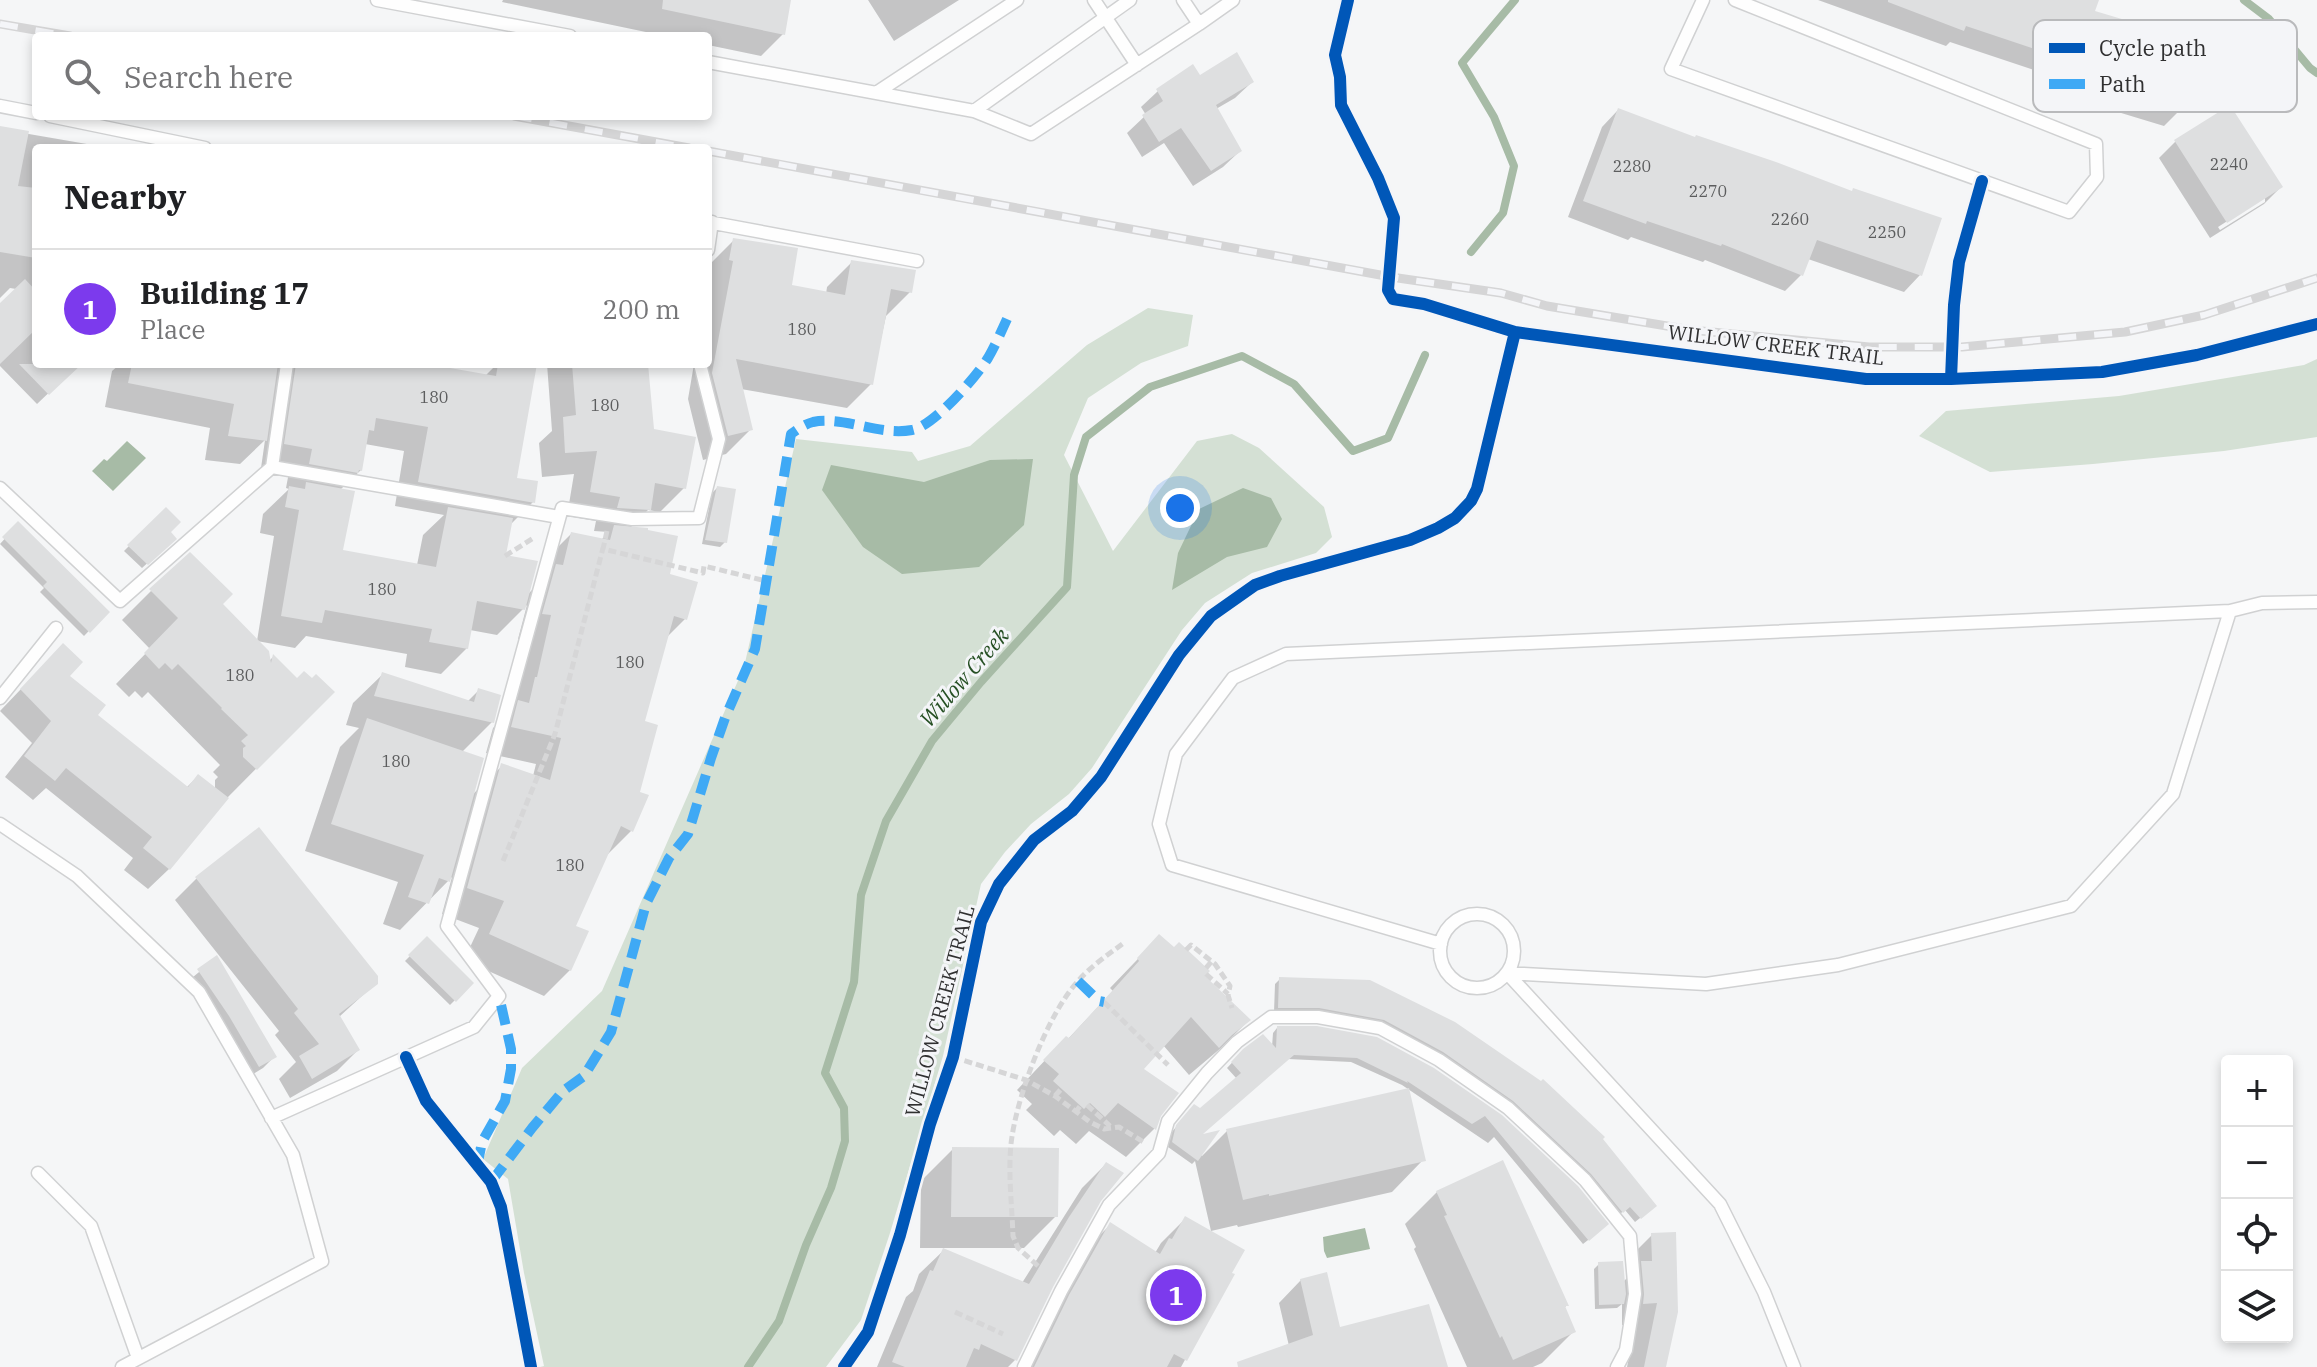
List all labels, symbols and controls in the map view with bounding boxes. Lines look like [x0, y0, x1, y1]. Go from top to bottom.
legend [2033, 20, 2297, 112]
search box [32, 32, 712, 120]
text: Cycle path [2099, 33, 2207, 62]
icon: search [60, 54, 104, 98]
text: Search here [124, 57, 293, 96]
text: Path [2099, 69, 2146, 98]
house number: 2240 [2210, 154, 2248, 174]
house number: 2280 [1613, 156, 1651, 176]
text: Nearby [64, 174, 186, 218]
house number: 2270 [1689, 181, 1727, 201]
house number: 2260 [1771, 209, 1809, 229]
house number: 2250 [1868, 222, 1906, 242]
text: Building 17 [140, 273, 309, 312]
text: 1 [82, 292, 98, 326]
text: 200 m [602, 292, 680, 326]
text: Place [140, 312, 205, 346]
street label: WILLOW CREEK TRAIL [1666, 318, 1886, 371]
house number: 180 [788, 319, 816, 339]
house number: 180 [420, 387, 448, 407]
house number: 180 [591, 395, 619, 415]
your location [1160, 488, 1200, 528]
house number: 180 [368, 579, 396, 599]
water label: Willow Creek [912, 621, 1015, 733]
house number: 180 [616, 652, 644, 672]
house number: 180 [226, 665, 254, 685]
house number: 180 [382, 751, 410, 771]
house number: 180 [556, 855, 584, 875]
street label: WILLOW CREEK TRAIL [898, 902, 981, 1120]
map controls [2221, 1055, 2293, 1343]
button: + [2221, 1055, 2293, 1127]
button: − [2221, 1127, 2293, 1199]
button: locate [2221, 1199, 2293, 1271]
pin: 1 [1150, 1265, 1202, 1325]
button: layers [2221, 1271, 2293, 1343]

